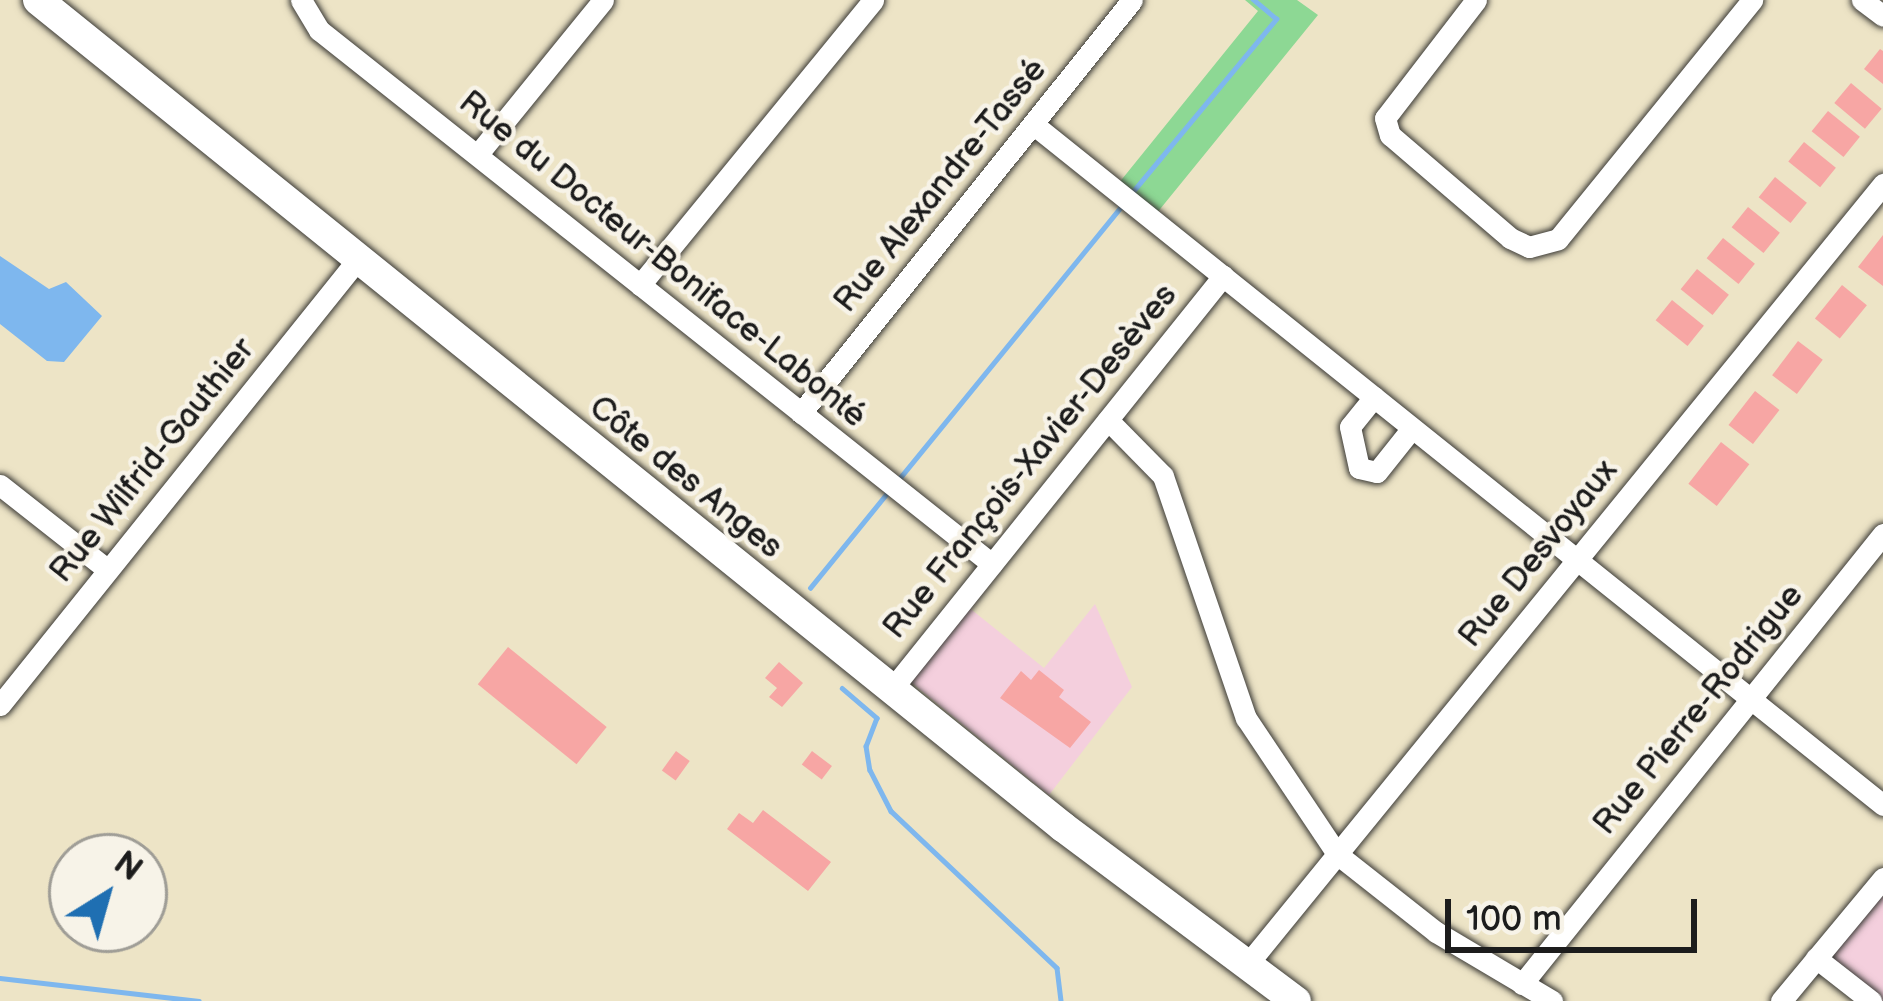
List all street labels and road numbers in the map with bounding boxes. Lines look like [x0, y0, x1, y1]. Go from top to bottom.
street label: Rue Alexandre-Tassé [826, 51, 1056, 321]
street label: Rue du Docteur-Boniface-Labonté [450, 83, 874, 437]
street label: Rue François-Xavier-Desèves [876, 277, 1186, 647]
street label: Rue Wilfrid-Gauthier [42, 330, 264, 592]
street label: Côte des Anges [581, 388, 789, 568]
street label: Rue Desvoyaux [1451, 452, 1627, 656]
street label: Rue Pierre-Rodrigue [1586, 577, 1812, 843]

